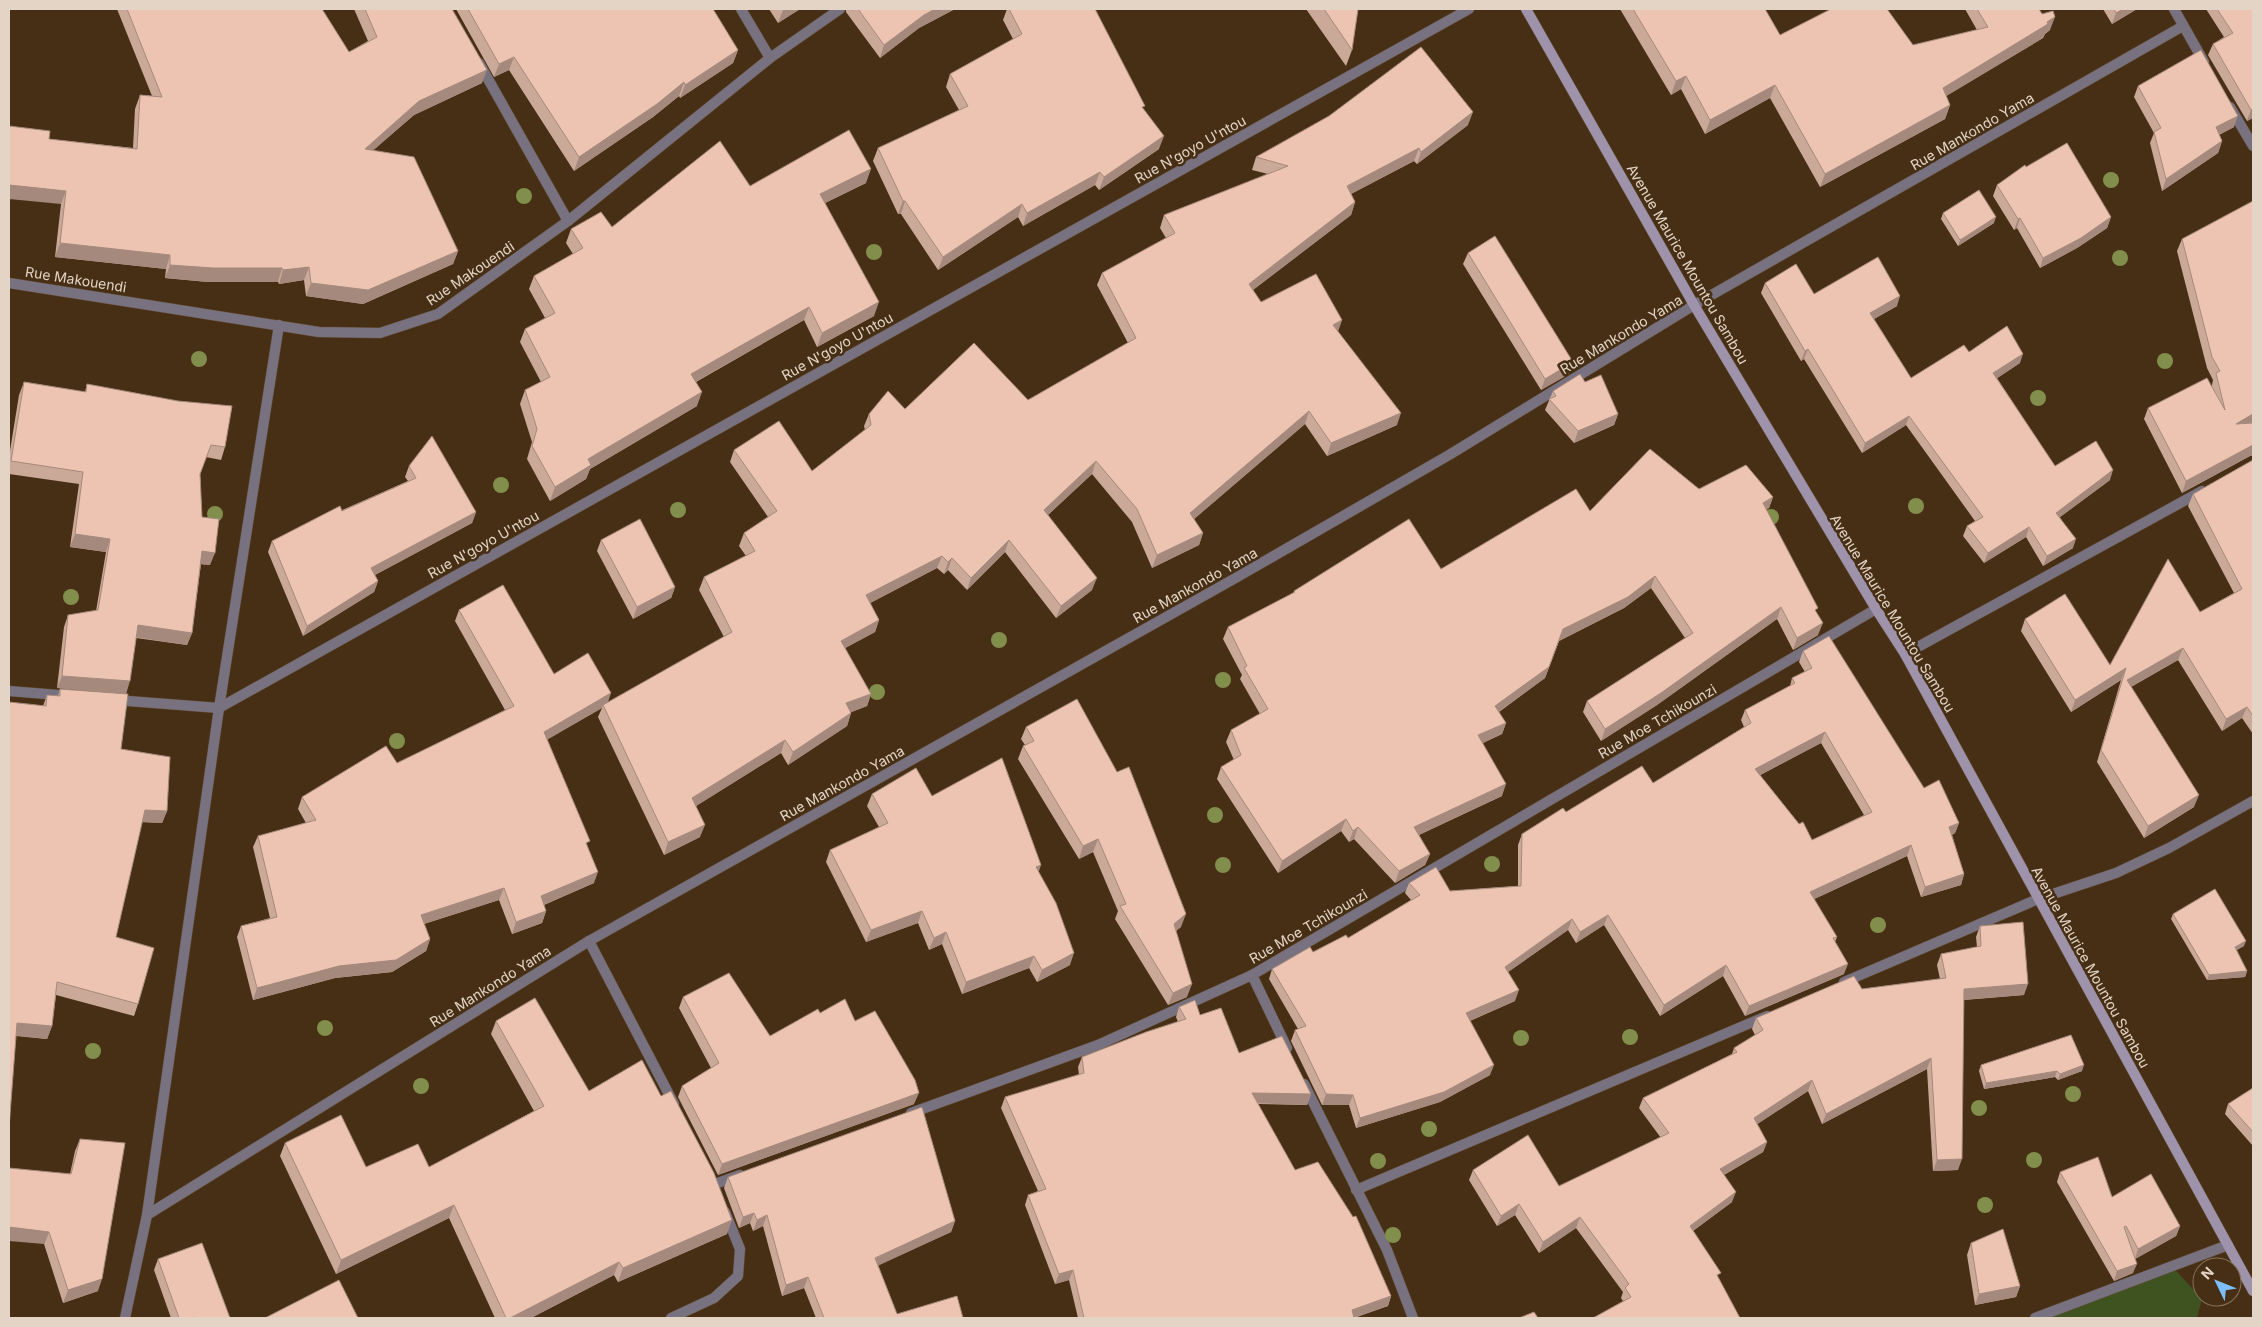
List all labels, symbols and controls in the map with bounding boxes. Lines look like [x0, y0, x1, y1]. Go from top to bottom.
street label: Rue Mankondo Yama [1907, 89, 2037, 173]
street label: Rue N'goyo U'ntou [1131, 111, 1249, 187]
street label: Avenue Maurice Mountou Sambou [1624, 161, 1752, 367]
street label: Rue Makouendi [423, 237, 517, 309]
street label: Rue Makouendi [24, 263, 128, 295]
street label: Rue Mankondo Yama [1557, 291, 1685, 377]
street label: Rue N'goyo U'ntou [778, 308, 896, 384]
street label: Rue N'goyo U'ntou [424, 506, 542, 582]
street label: Avenue Maurice Mountou Sambou [1827, 511, 1959, 715]
street label: Rue Mankondo Yama [1130, 544, 1260, 626]
street label: Rue Moe Tchikounzi [1595, 680, 1719, 762]
street label: Rue Mankondo Yama [777, 742, 907, 824]
street label: Avenue Maurice Mountou Sambou [2028, 863, 2154, 1071]
street label: Rue Moe Tchikounzi [1246, 885, 1370, 967]
street label: Rue Mankondo Yama [426, 942, 554, 1030]
north arrow [2192, 1257, 2242, 1307]
text: N [2197, 1263, 2217, 1282]

